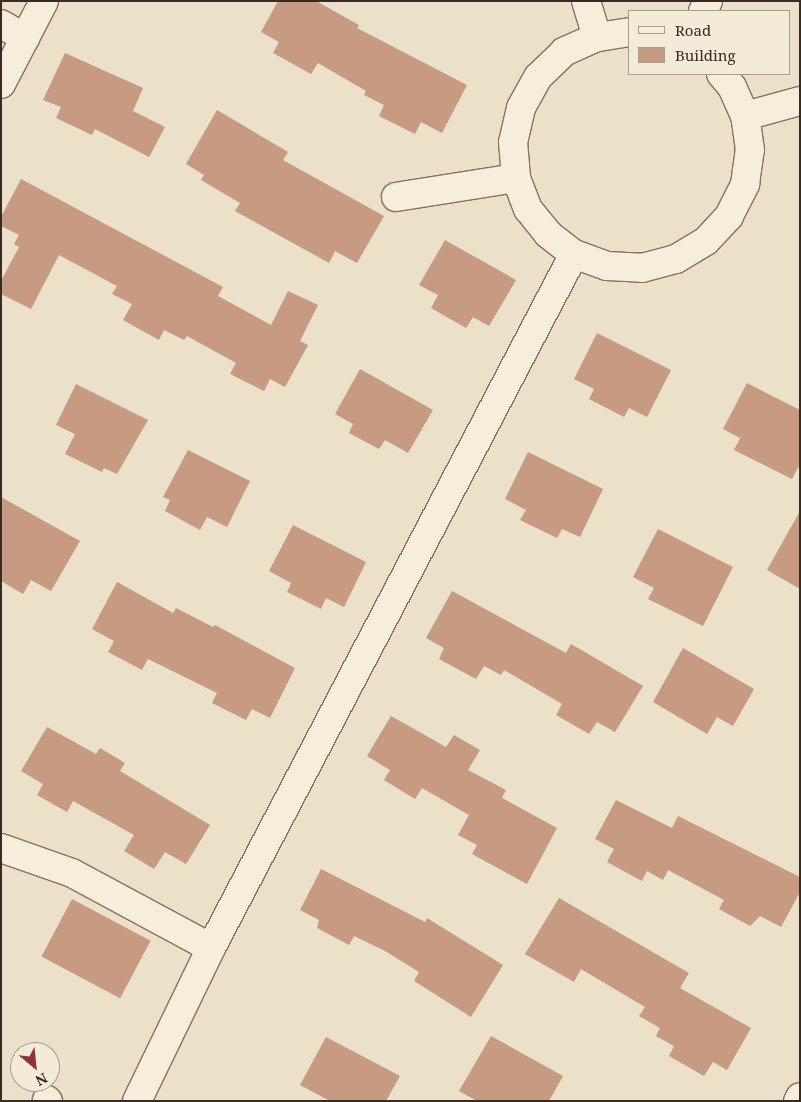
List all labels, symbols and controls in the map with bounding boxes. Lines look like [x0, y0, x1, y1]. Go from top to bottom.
legend [628, 10, 791, 75]
text: Road [675, 20, 711, 40]
text: Building [675, 45, 736, 65]
north arrow [10, 1042, 60, 1092]
text: N [32, 1069, 51, 1091]

